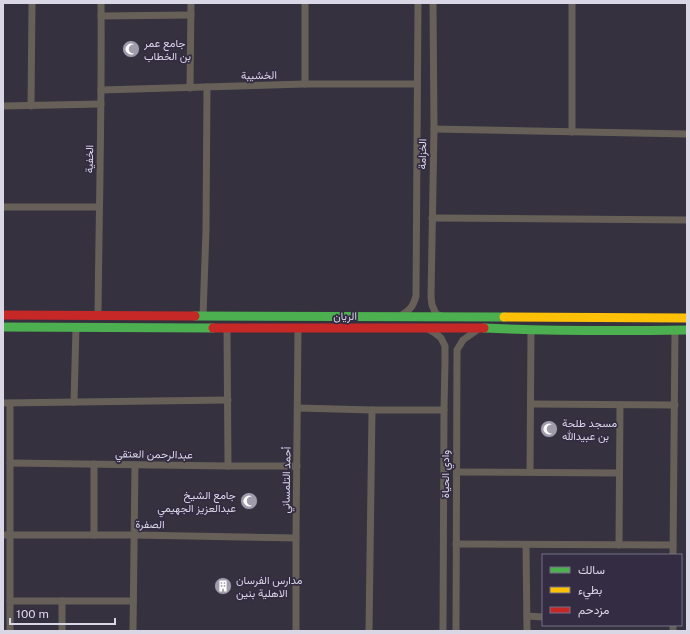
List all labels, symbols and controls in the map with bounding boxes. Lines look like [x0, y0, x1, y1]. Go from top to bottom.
place label: جامع عمر بن الخطاب [143, 37, 191, 63]
mosque icon: جامع عمر بن الخطاب [121, 39, 141, 59]
street label: الخشيبة [241, 69, 277, 82]
street label: الخزامة [416, 138, 429, 170]
street label: الخفية [83, 145, 96, 173]
street label: الريان [333, 310, 357, 323]
place label: مسجد طلحة بن عبيدالله [562, 417, 617, 443]
mosque icon: مسجد طلحة بن عبيدالله [539, 419, 559, 439]
street label: أحمد التلمساني [279, 446, 297, 514]
street label: عبدالرحمن العتقي [115, 447, 193, 465]
street label: وادي الحياة [439, 450, 455, 498]
place label: جامع الشيخ عبدالعزيز الجهيمي [157, 489, 236, 518]
mosque icon: جامع الشيخ عبدالعزيز الجهيمي [239, 491, 259, 511]
street label: الصفرة [135, 518, 165, 531]
legend [542, 554, 682, 626]
text: سالك [578, 563, 605, 577]
place label: مدارس الفرسان الاهلية بنين [236, 574, 303, 600]
building icon: مدارس الفرسان الاهلية بنين [213, 576, 233, 596]
text: بطيء [578, 583, 602, 600]
scale bar [10, 600, 115, 626]
text: مزدحم [578, 603, 609, 618]
text: 100 m [16, 607, 49, 621]

